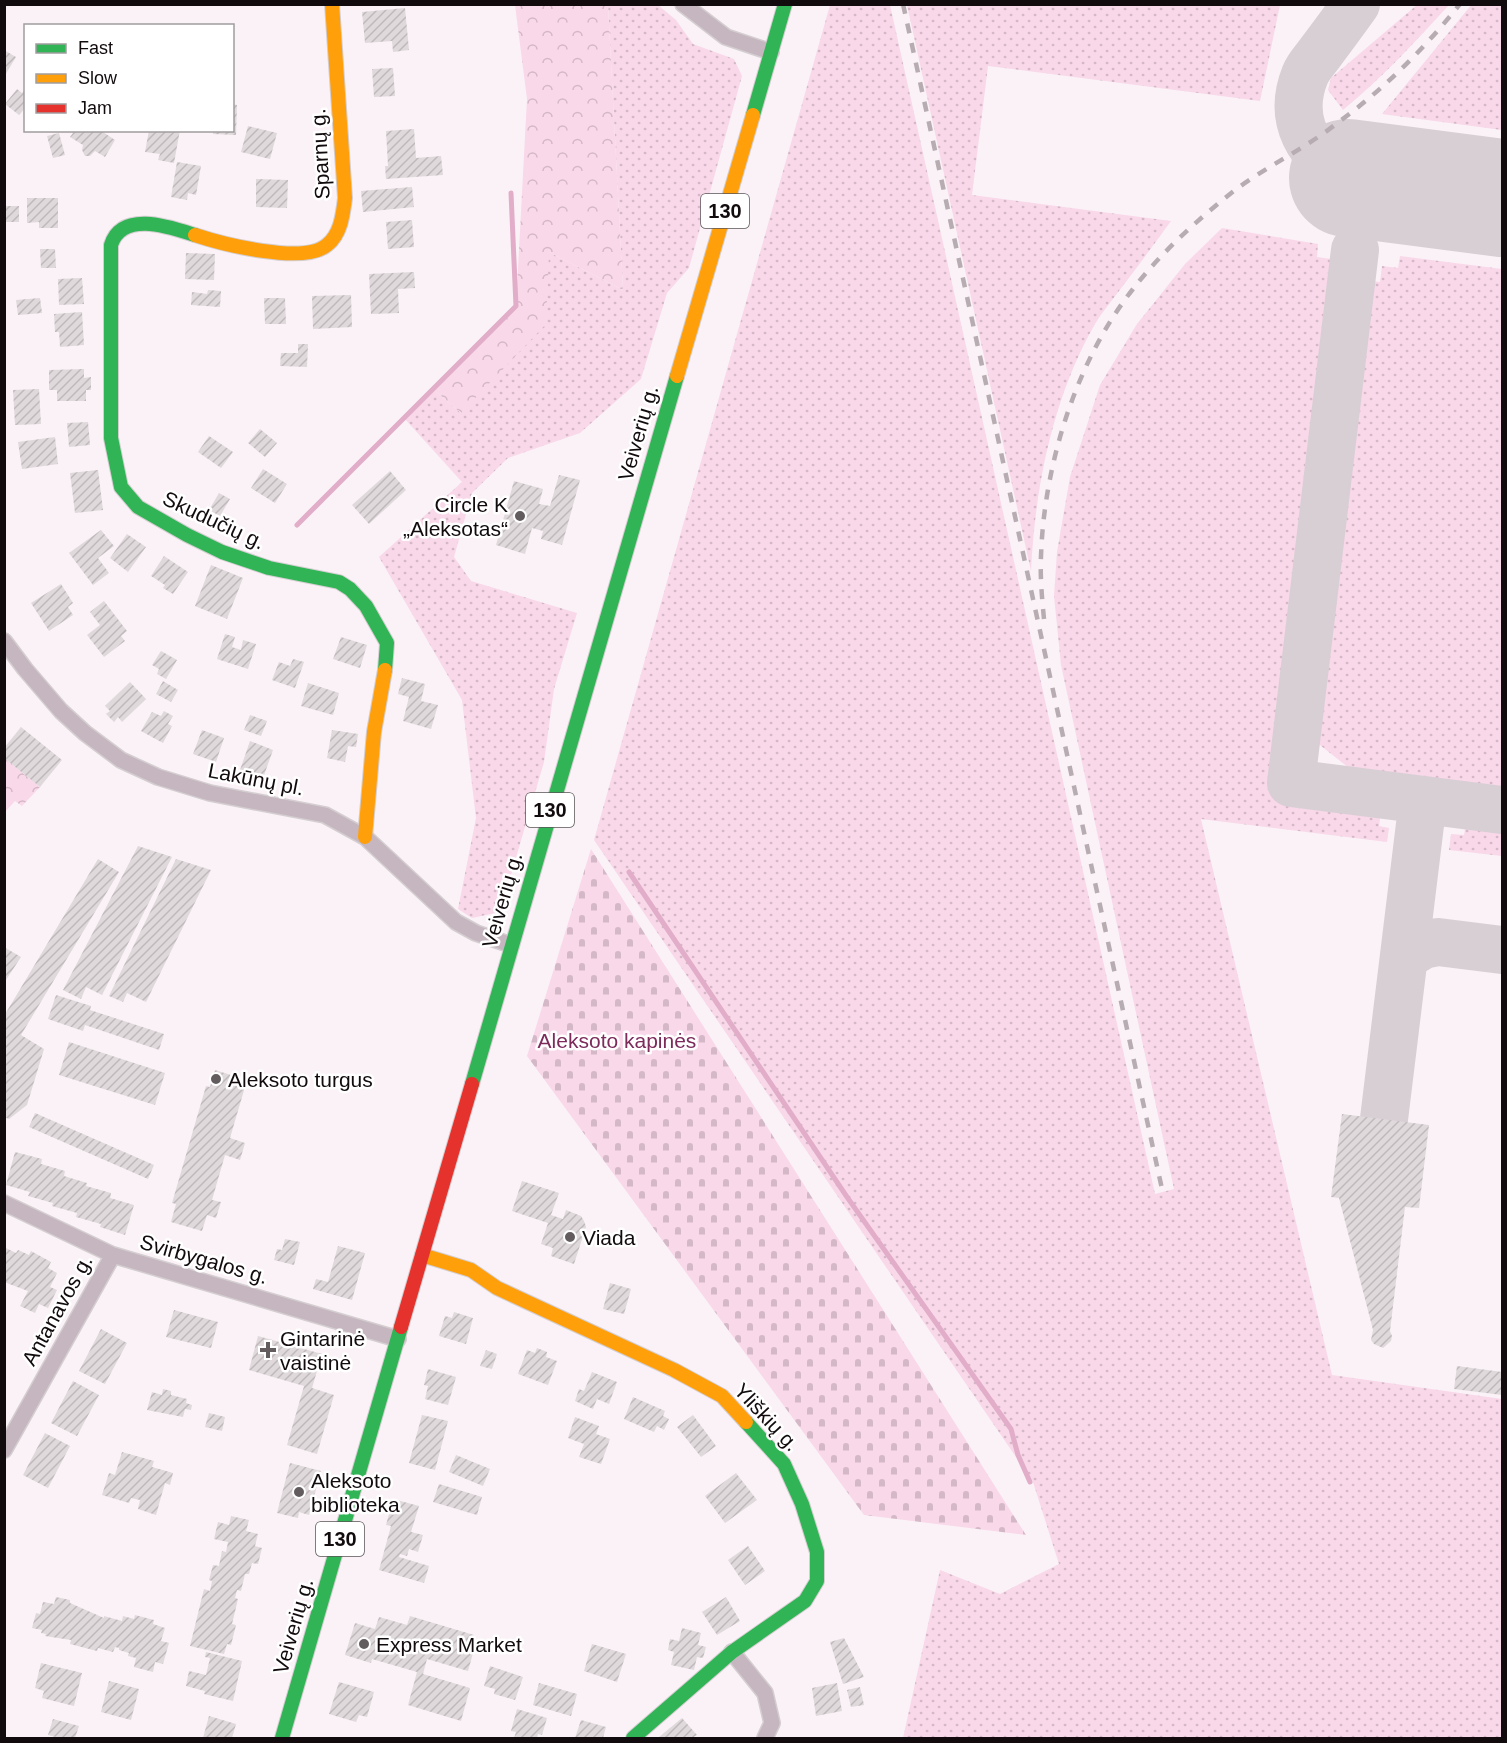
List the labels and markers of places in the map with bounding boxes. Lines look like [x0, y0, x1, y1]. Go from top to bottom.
place label: Circle K „Aleksotas“ [403, 493, 508, 540]
marker: Circle K „Aleksotas“ [513, 509, 527, 523]
place label: Aleksoto turgus [228, 1068, 373, 1091]
marker: Aleksoto turgus [209, 1072, 223, 1086]
place label: Viada [582, 1226, 636, 1249]
marker: Viada [563, 1230, 577, 1244]
place label: Gintarinė vaistinė [280, 1327, 365, 1374]
marker: Gintarinė vaistinė [261, 1343, 275, 1357]
place label: Aleksoto biblioteka [311, 1469, 400, 1516]
marker: Aleksoto biblioteka [292, 1485, 306, 1499]
place label: Express Market [376, 1633, 522, 1656]
marker: Express Market [357, 1637, 371, 1651]

